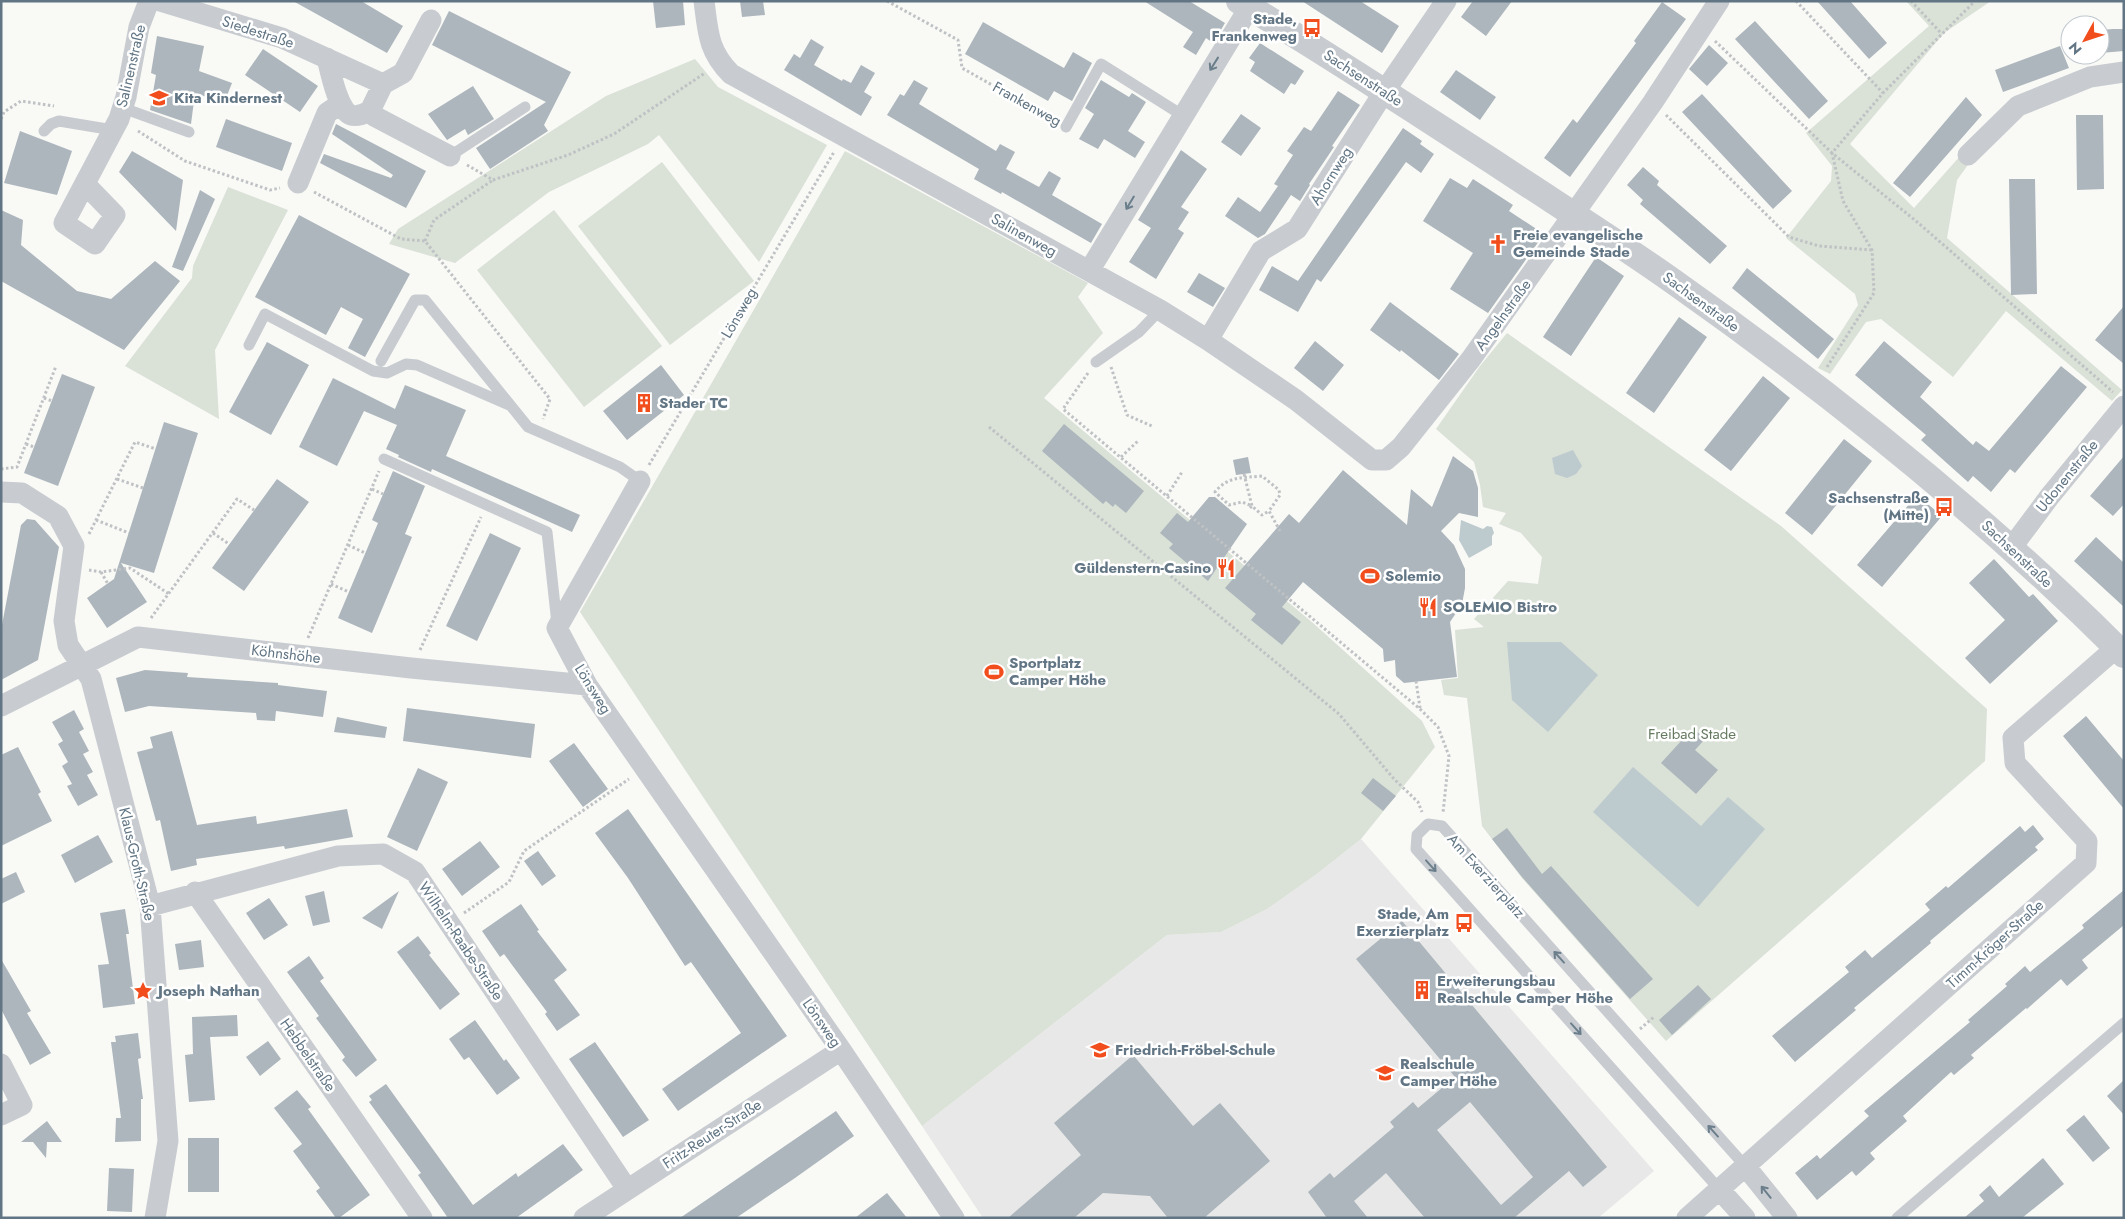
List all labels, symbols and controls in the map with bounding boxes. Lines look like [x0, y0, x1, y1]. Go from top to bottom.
place label: Stade, Frankenweg [1212, 8, 1297, 47]
street label: Siedestraße [219, 10, 297, 54]
north arrow [2060, 15, 2110, 65]
bus stop icon: Stade, Frankenweg [1301, 17, 1323, 39]
street label: Salinenstraße [111, 22, 151, 110]
text: N [2064, 38, 2086, 59]
street label: Sachsenstraße [1319, 44, 1407, 112]
one-way arrow [1209, 56, 1219, 70]
street label: Frankenweg [989, 76, 1065, 132]
school or university icon: Kita Kindernest [148, 87, 170, 109]
place label: Kita Kindernest [174, 87, 282, 109]
street label: Ahornweg [1304, 143, 1358, 209]
one-way arrow [1124, 195, 1134, 209]
street label: Salinenweg [987, 208, 1061, 262]
place label: Freie evangelische Gemeinde Stade [1513, 224, 1643, 263]
church icon: Freie evangelische Gemeinde Stade [1487, 233, 1509, 255]
street label: Sachsenstraße [1658, 267, 1744, 338]
street label: Angelnstraße [1470, 275, 1537, 355]
street label: Lönsweg [716, 284, 762, 342]
building icon: Stader TC [633, 392, 655, 414]
place label: Stader TC [659, 392, 728, 414]
street label: Udonenstraße [2031, 435, 2103, 517]
place label: Sachsenstraße (Mitte) [1828, 487, 1929, 526]
bus stop icon: Sachsenstraße (Mitte) [1933, 496, 1955, 518]
street label: Sachsenstraße [1976, 515, 2058, 593]
place label: Güldenstern-Casino [1074, 557, 1211, 579]
restaurant icon: Güldenstern-Casino [1215, 557, 1237, 579]
sports icon: Solemio [1359, 565, 1381, 587]
place label: Solemio [1385, 565, 1441, 587]
restaurant icon: SOLEMIO Bistro [1417, 596, 1439, 618]
place label: SOLEMIO Bistro [1443, 596, 1557, 618]
street label: Köhnshöhe [250, 639, 322, 669]
place label: Sportplatz Camper Höhe [1009, 652, 1107, 691]
street label: Lönsweg [569, 660, 617, 718]
sports icon: Sportplatz Camper Höhe [983, 661, 1005, 683]
park label: Freibad Stade [1648, 723, 1736, 745]
street label: Klaus-Groth-Straße [113, 805, 161, 923]
street label: Am Exerzierplatz [1442, 829, 1530, 923]
one-way arrow [1425, 859, 1436, 872]
street label: Wilhelm-Raabe-Straße [413, 877, 509, 1005]
street label: Timm-Kröger-Straße [1942, 894, 2049, 994]
place label: Stade, Am Exerzierplatz [1356, 903, 1449, 942]
bus stop icon: Stade, Am Exerzierplatz [1453, 912, 1475, 934]
one-way arrow [1553, 951, 1564, 964]
place label: Erweiterungsbau Realschule Camper Höhe [1437, 970, 1614, 1009]
building icon: Erweiterungsbau Realschule Camper Höhe [1411, 979, 1433, 1001]
place icon: Joseph Nathan [132, 980, 154, 1002]
place label: Joseph Nathan [155, 980, 260, 1002]
street label: Lönsweg [797, 994, 847, 1052]
street label: Hebbelstraße [275, 1014, 342, 1096]
one-way arrow [1570, 1022, 1582, 1035]
school or university icon: Friedrich-Fröbel-Schule [1089, 1039, 1111, 1061]
place label: Friedrich-Fröbel-Schule [1115, 1039, 1276, 1061]
place label: Realschule Camper Höhe [1400, 1053, 1498, 1092]
school or university icon: Realschule Camper Höhe [1374, 1062, 1396, 1084]
street label: Fritz-Reuter-Straße [658, 1094, 766, 1174]
one-way arrow [1707, 1124, 1719, 1137]
one-way arrow [1761, 1186, 1772, 1199]

